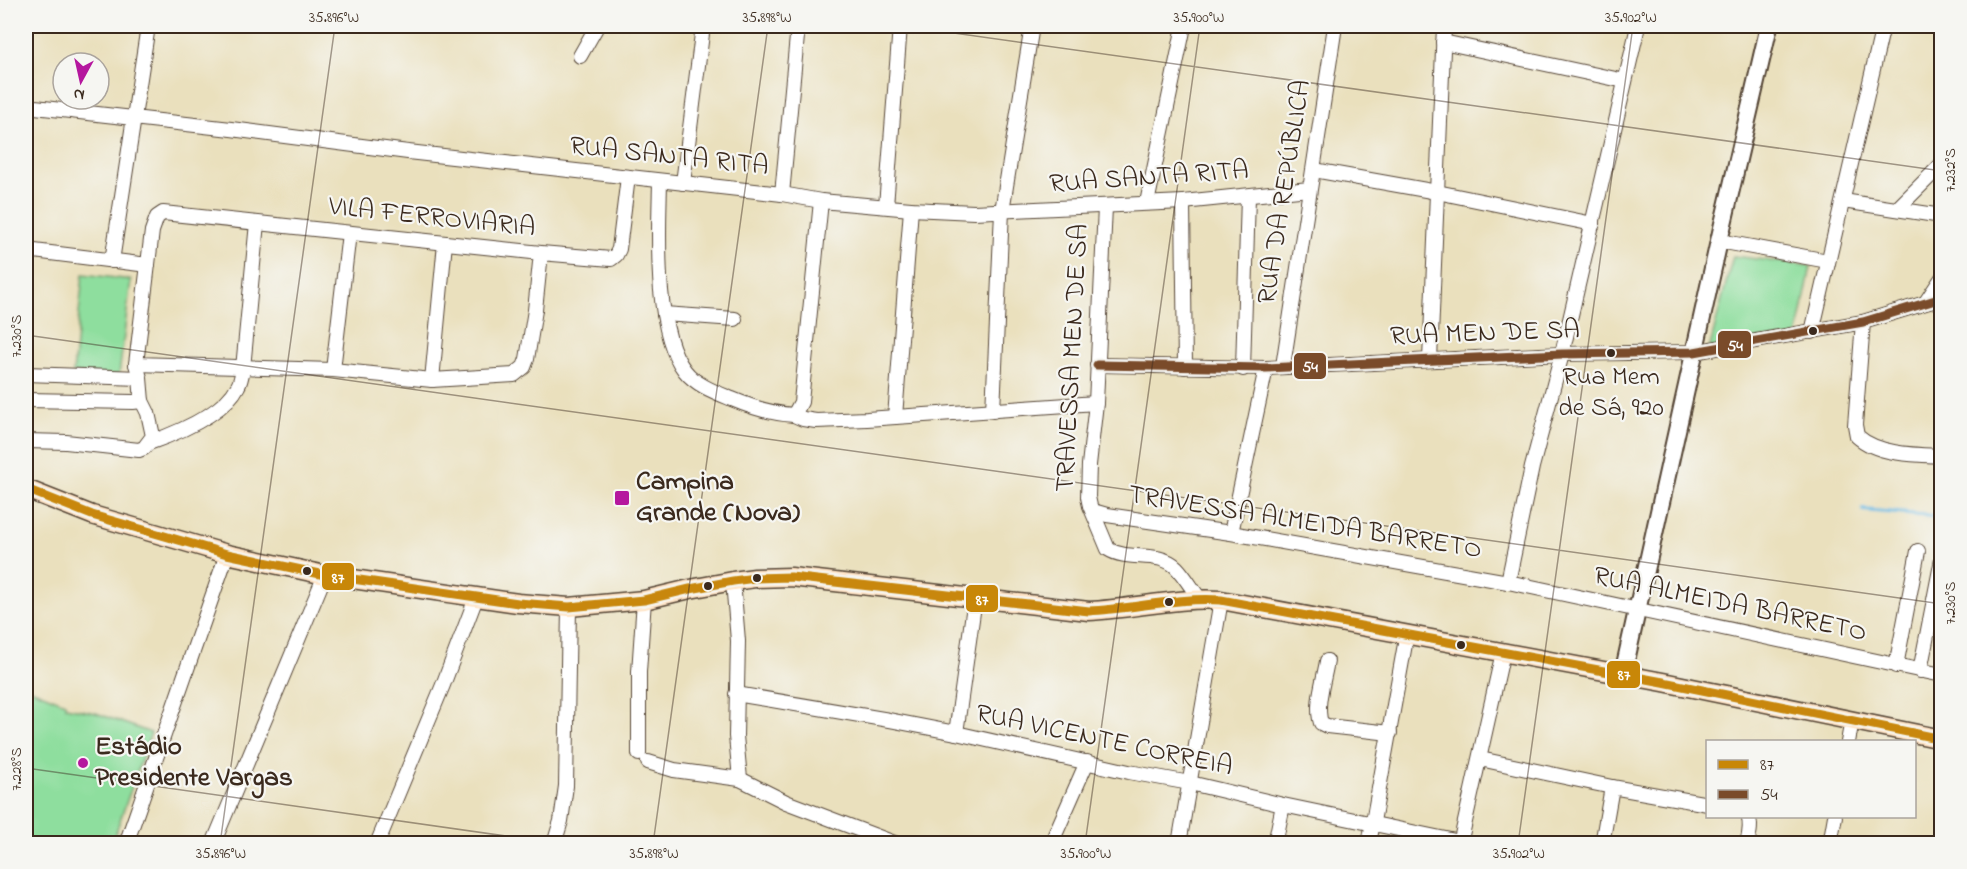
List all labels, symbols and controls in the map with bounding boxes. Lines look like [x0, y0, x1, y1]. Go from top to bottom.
text: 35.896°W [309, 7, 359, 29]
text: 35.898°W [742, 7, 792, 29]
text: 35.900°W [1174, 7, 1224, 29]
text: 35.902°W [1605, 7, 1657, 29]
north arrow [51, 51, 111, 111]
street label: RUA DA REPÚBLICA [1248, 77, 1322, 307]
text: N [72, 81, 86, 107]
street label: RUA SANTA RITA [568, 127, 770, 187]
text: 7.232°S [1940, 148, 1962, 192]
street label: RUA SANTA RITA [1048, 152, 1250, 204]
street label: VILA FERROVIARIA [326, 188, 537, 248]
street label: TRAVESSA MEN DE SA [1046, 223, 1100, 493]
street label: RUA MEN DE SA [1389, 311, 1581, 357]
text: 7.230°S [6, 314, 28, 358]
unlabelled marker [1807, 325, 1819, 337]
line badge: 54 [1717, 330, 1752, 359]
text: 54 [1727, 335, 1743, 359]
marker: Rua Mem de Sá, 920 [1605, 347, 1617, 359]
line badge: 54 [1293, 352, 1327, 380]
text: 54 [1302, 356, 1318, 380]
place label: Rua Mem de Sá, 920 [1558, 359, 1664, 428]
place label: Campina Grande (Nova) [636, 463, 800, 533]
street label: TRAVESSA ALMEIDA BARRETO [1126, 476, 1484, 570]
marker: Campina Grande (Nova) [613, 489, 631, 507]
street label: RUA ALMEIDA BARRETO [1590, 557, 1870, 653]
line badge: 87 [321, 562, 355, 591]
unlabelled marker [301, 565, 313, 577]
text: 87 [331, 567, 345, 591]
unlabelled marker [751, 572, 763, 584]
unlabelled marker [702, 580, 714, 592]
text: 7.230°S [1940, 581, 1962, 625]
line badge: 87 [965, 584, 999, 613]
text: 87 [975, 589, 989, 613]
unlabelled marker [1163, 596, 1175, 608]
unlabelled marker [1455, 639, 1467, 651]
line badge: 87 [1606, 660, 1641, 689]
text: 87 [1617, 664, 1631, 688]
street label: RUA VICENTE CORREIA [972, 695, 1236, 787]
place label: Estádio Presidente Vargas [95, 728, 293, 799]
legend [1706, 740, 1916, 818]
text: 7.228°S [6, 747, 28, 791]
text: 87 [1760, 753, 1775, 779]
marker: Estádio Presidente Vargas [76, 756, 90, 770]
text: 54 [1760, 783, 1778, 809]
text: 35.896°W [196, 843, 246, 865]
text: 35.898°W [629, 843, 679, 865]
text: 35.900°W [1061, 843, 1111, 865]
text: 35.902°W [1493, 843, 1545, 865]

